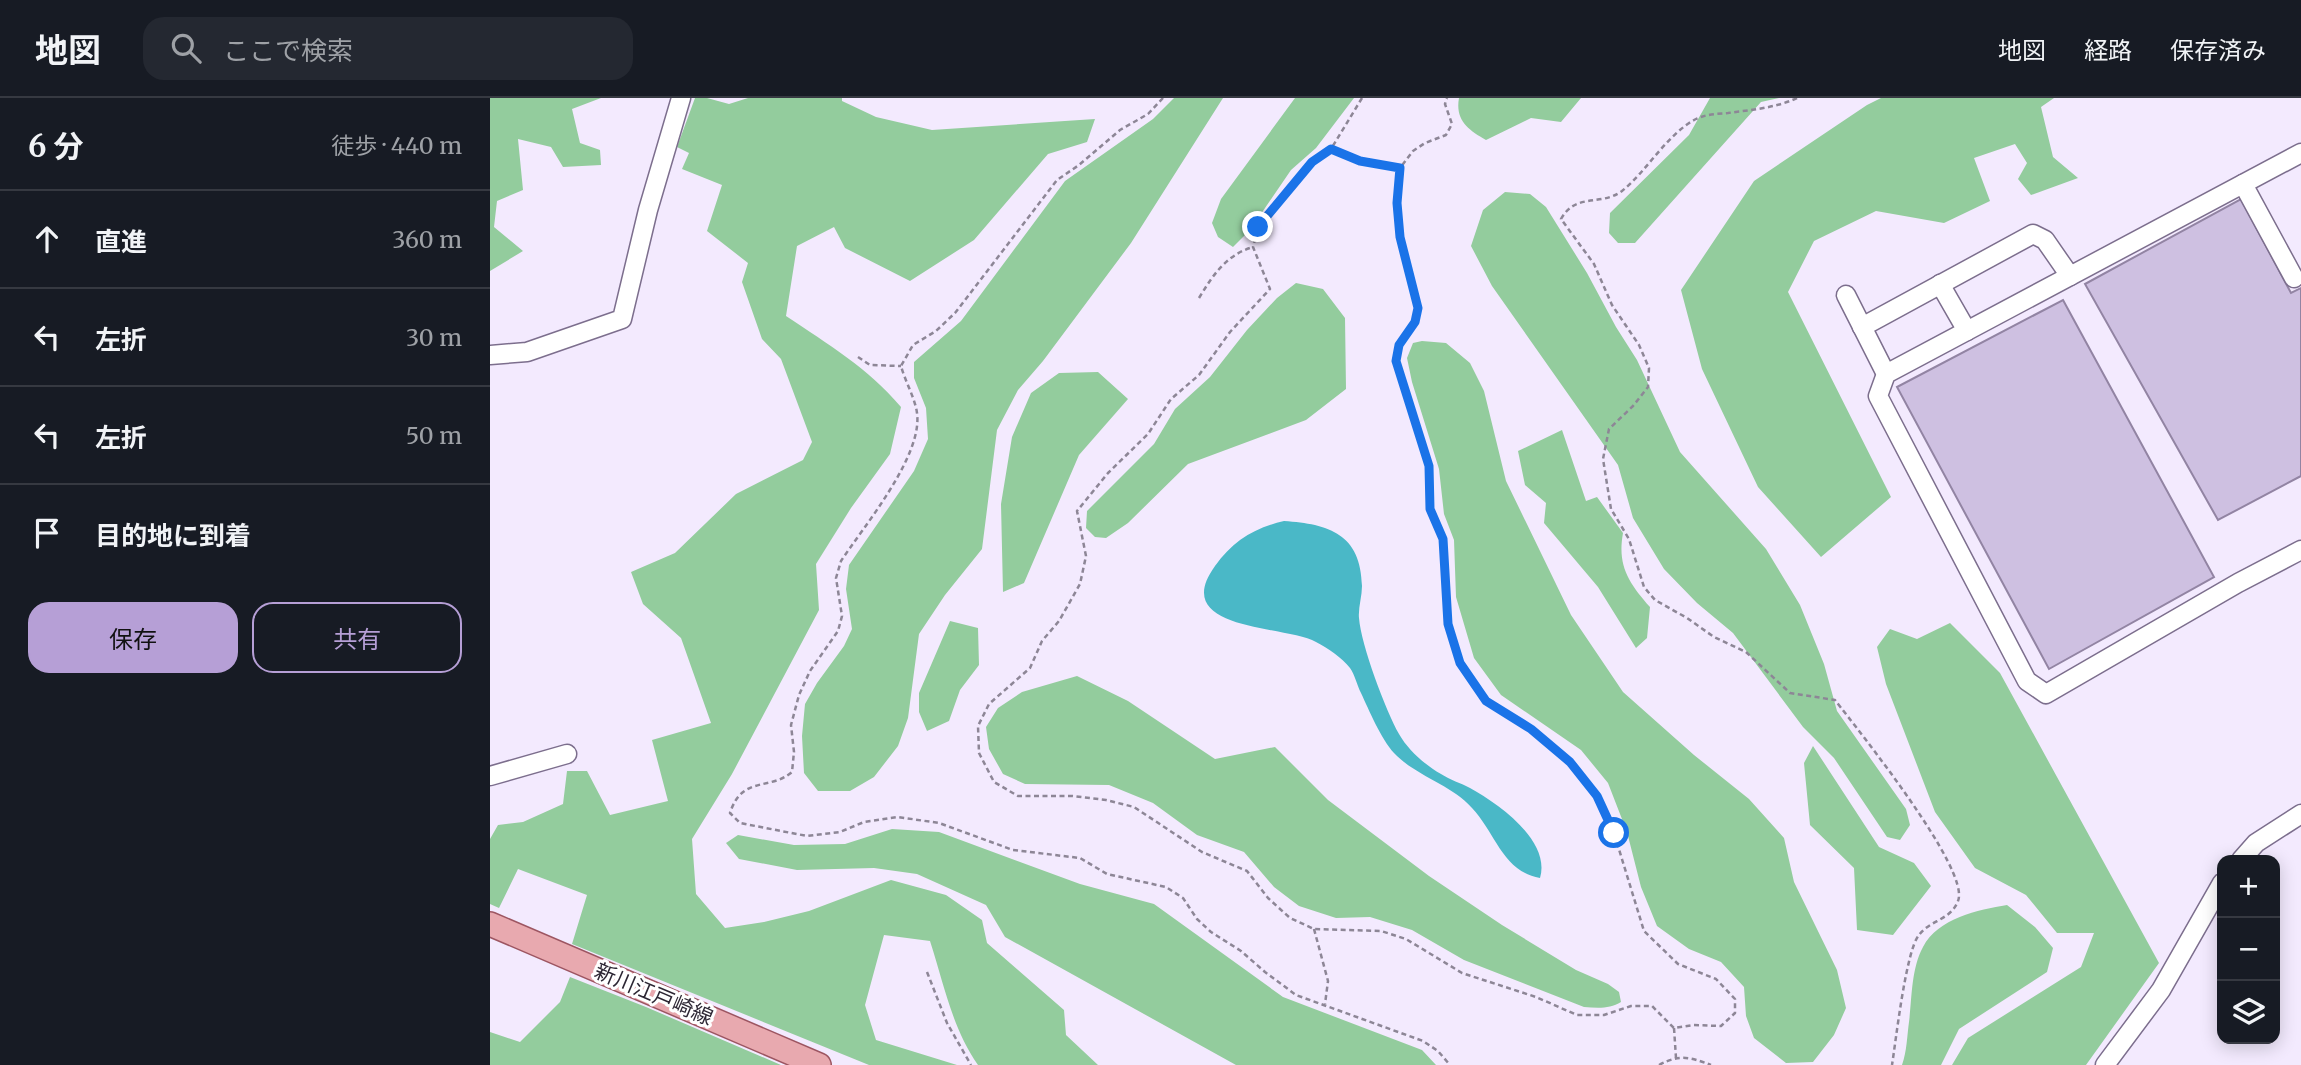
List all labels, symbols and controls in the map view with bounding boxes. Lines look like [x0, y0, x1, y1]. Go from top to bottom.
search box [143, 17, 633, 80]
icon: search [167, 29, 205, 67]
text: 地図 [35, 30, 101, 71]
text: ここで検索 [223, 34, 353, 67]
text: 地図 [1998, 35, 2046, 66]
text: 経路 [2084, 35, 2132, 66]
text: 保存済み [2170, 35, 2266, 66]
text: 6 分 [28, 127, 84, 165]
text: 徒歩 · 440 m [331, 131, 462, 160]
route end [1242, 211, 1273, 242]
icon: ahead [28, 220, 66, 258]
text: 直進 [95, 225, 147, 258]
text: 360 m [392, 225, 462, 254]
icon: left [28, 318, 66, 356]
text: 左折 [95, 323, 147, 356]
text: 30 m [406, 323, 462, 352]
icon: left [28, 416, 66, 454]
text: 左折 [95, 421, 147, 454]
text: 50 m [406, 421, 462, 450]
icon: arrive [28, 514, 66, 552]
text: 目的地に到着 [95, 519, 251, 552]
button: 保存 [28, 602, 238, 673]
button: 共有 [252, 602, 462, 673]
route start [1598, 817, 1629, 848]
map controls [2217, 855, 2280, 1044]
button: + [2217, 855, 2280, 918]
button: − [2217, 918, 2280, 981]
street label: 新川江戸崎線 [591, 957, 717, 1031]
button: layers [2217, 981, 2280, 1044]

